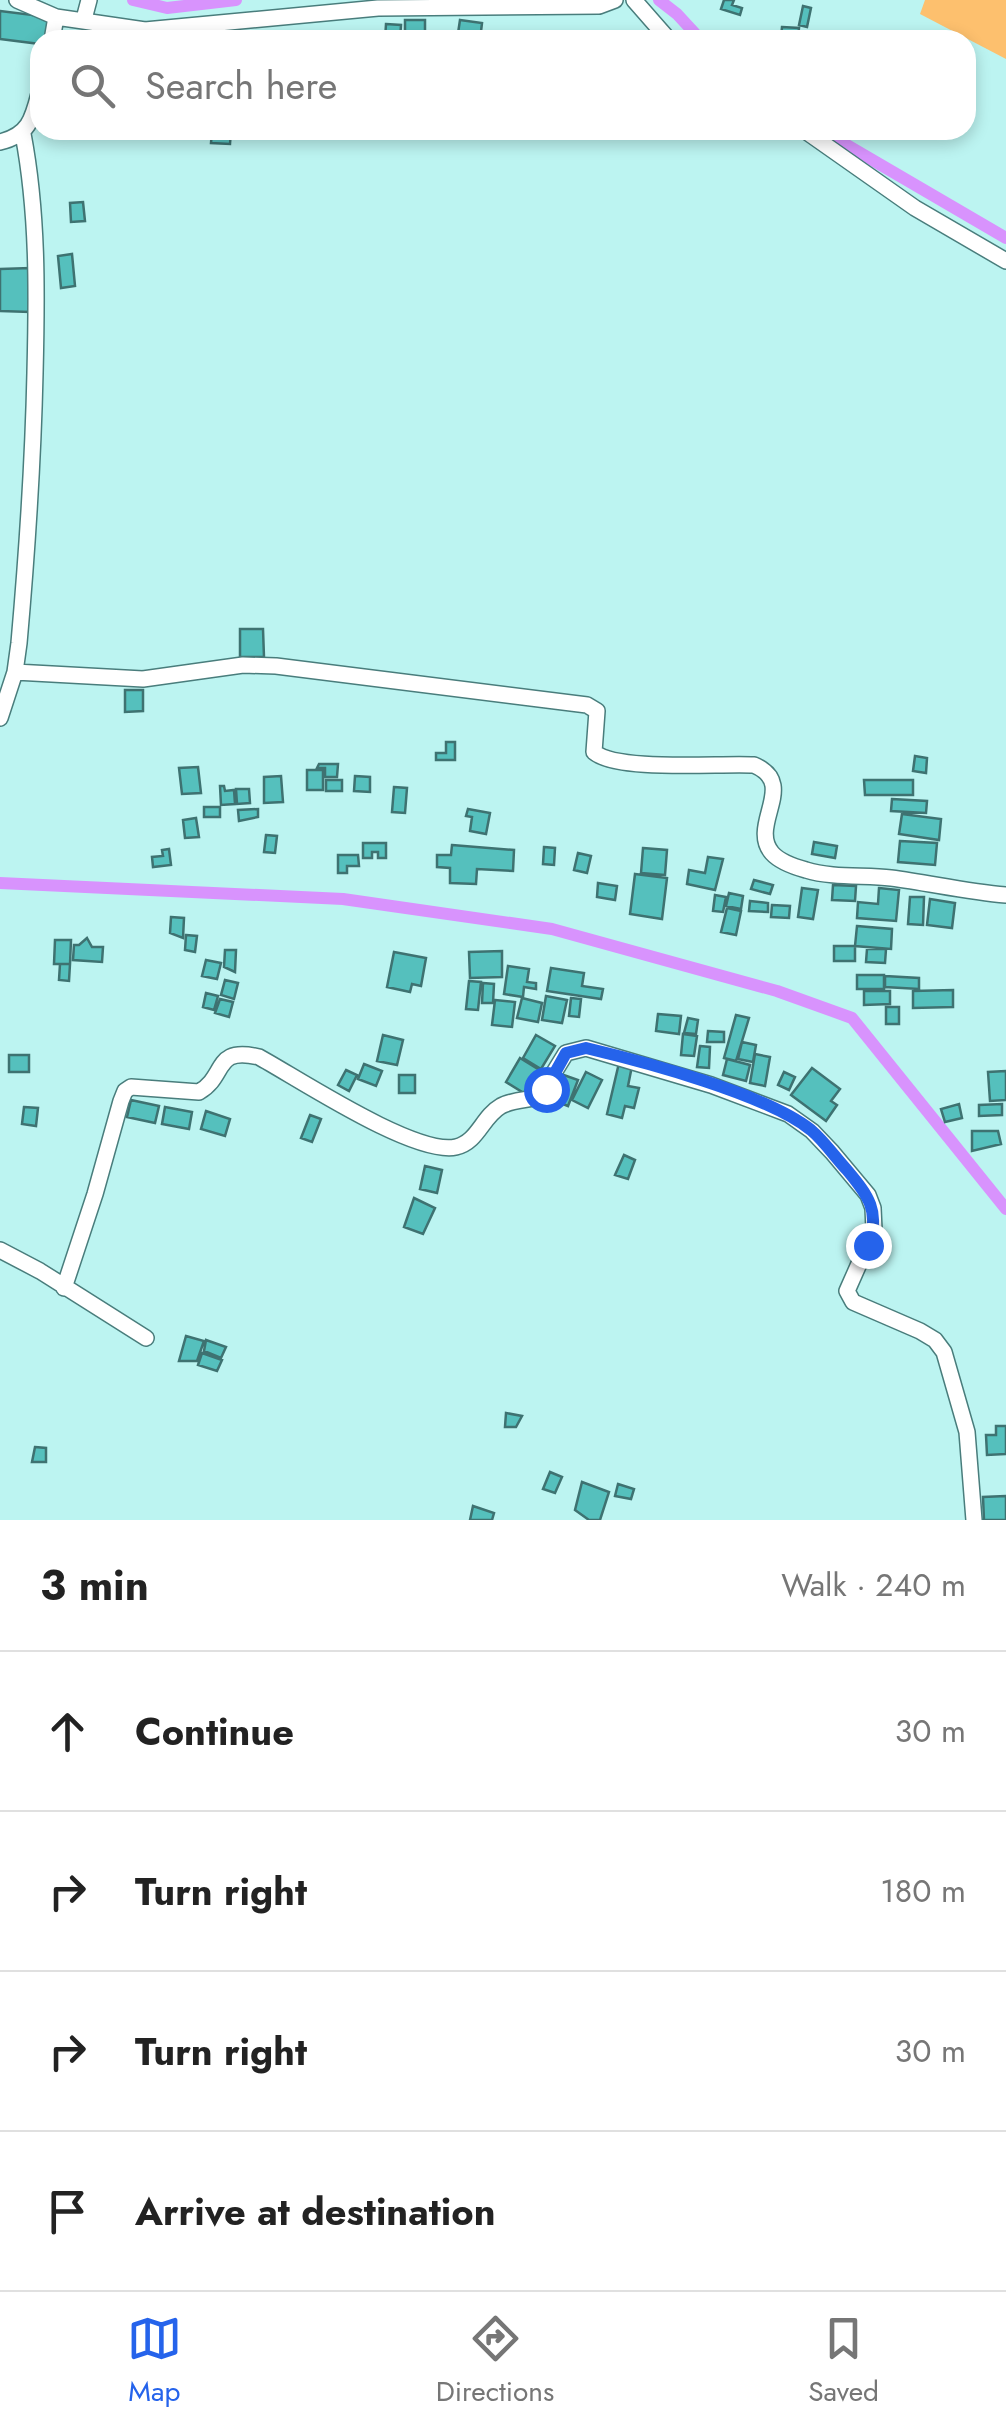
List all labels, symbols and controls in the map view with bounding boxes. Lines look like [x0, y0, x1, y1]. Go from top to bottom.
search box [30, 30, 976, 140]
icon: search [65, 58, 120, 113]
text: Search here [145, 58, 337, 113]
route start [524, 1067, 570, 1113]
route end [846, 1223, 892, 1269]
text: 3 min [40, 1555, 149, 1616]
text: Walk · 240 m [781, 1562, 966, 1608]
icon: ahead [40, 1704, 95, 1759]
text: Continue [135, 1704, 294, 1759]
text: 30 m [895, 1708, 966, 1754]
icon: right [40, 1864, 95, 1919]
text: Turn right [135, 1864, 307, 1919]
text: 180 m [880, 1868, 966, 1914]
icon: right [40, 2024, 95, 2079]
text: Turn right [135, 2024, 307, 2079]
text: 30 m [895, 2028, 966, 2074]
icon: arrive [40, 2184, 95, 2239]
text: Arrive at destination [135, 2184, 496, 2239]
tab: Map [127, 2311, 182, 2412]
tab: Directions [436, 2311, 554, 2412]
tab: Saved [808, 2311, 879, 2412]

